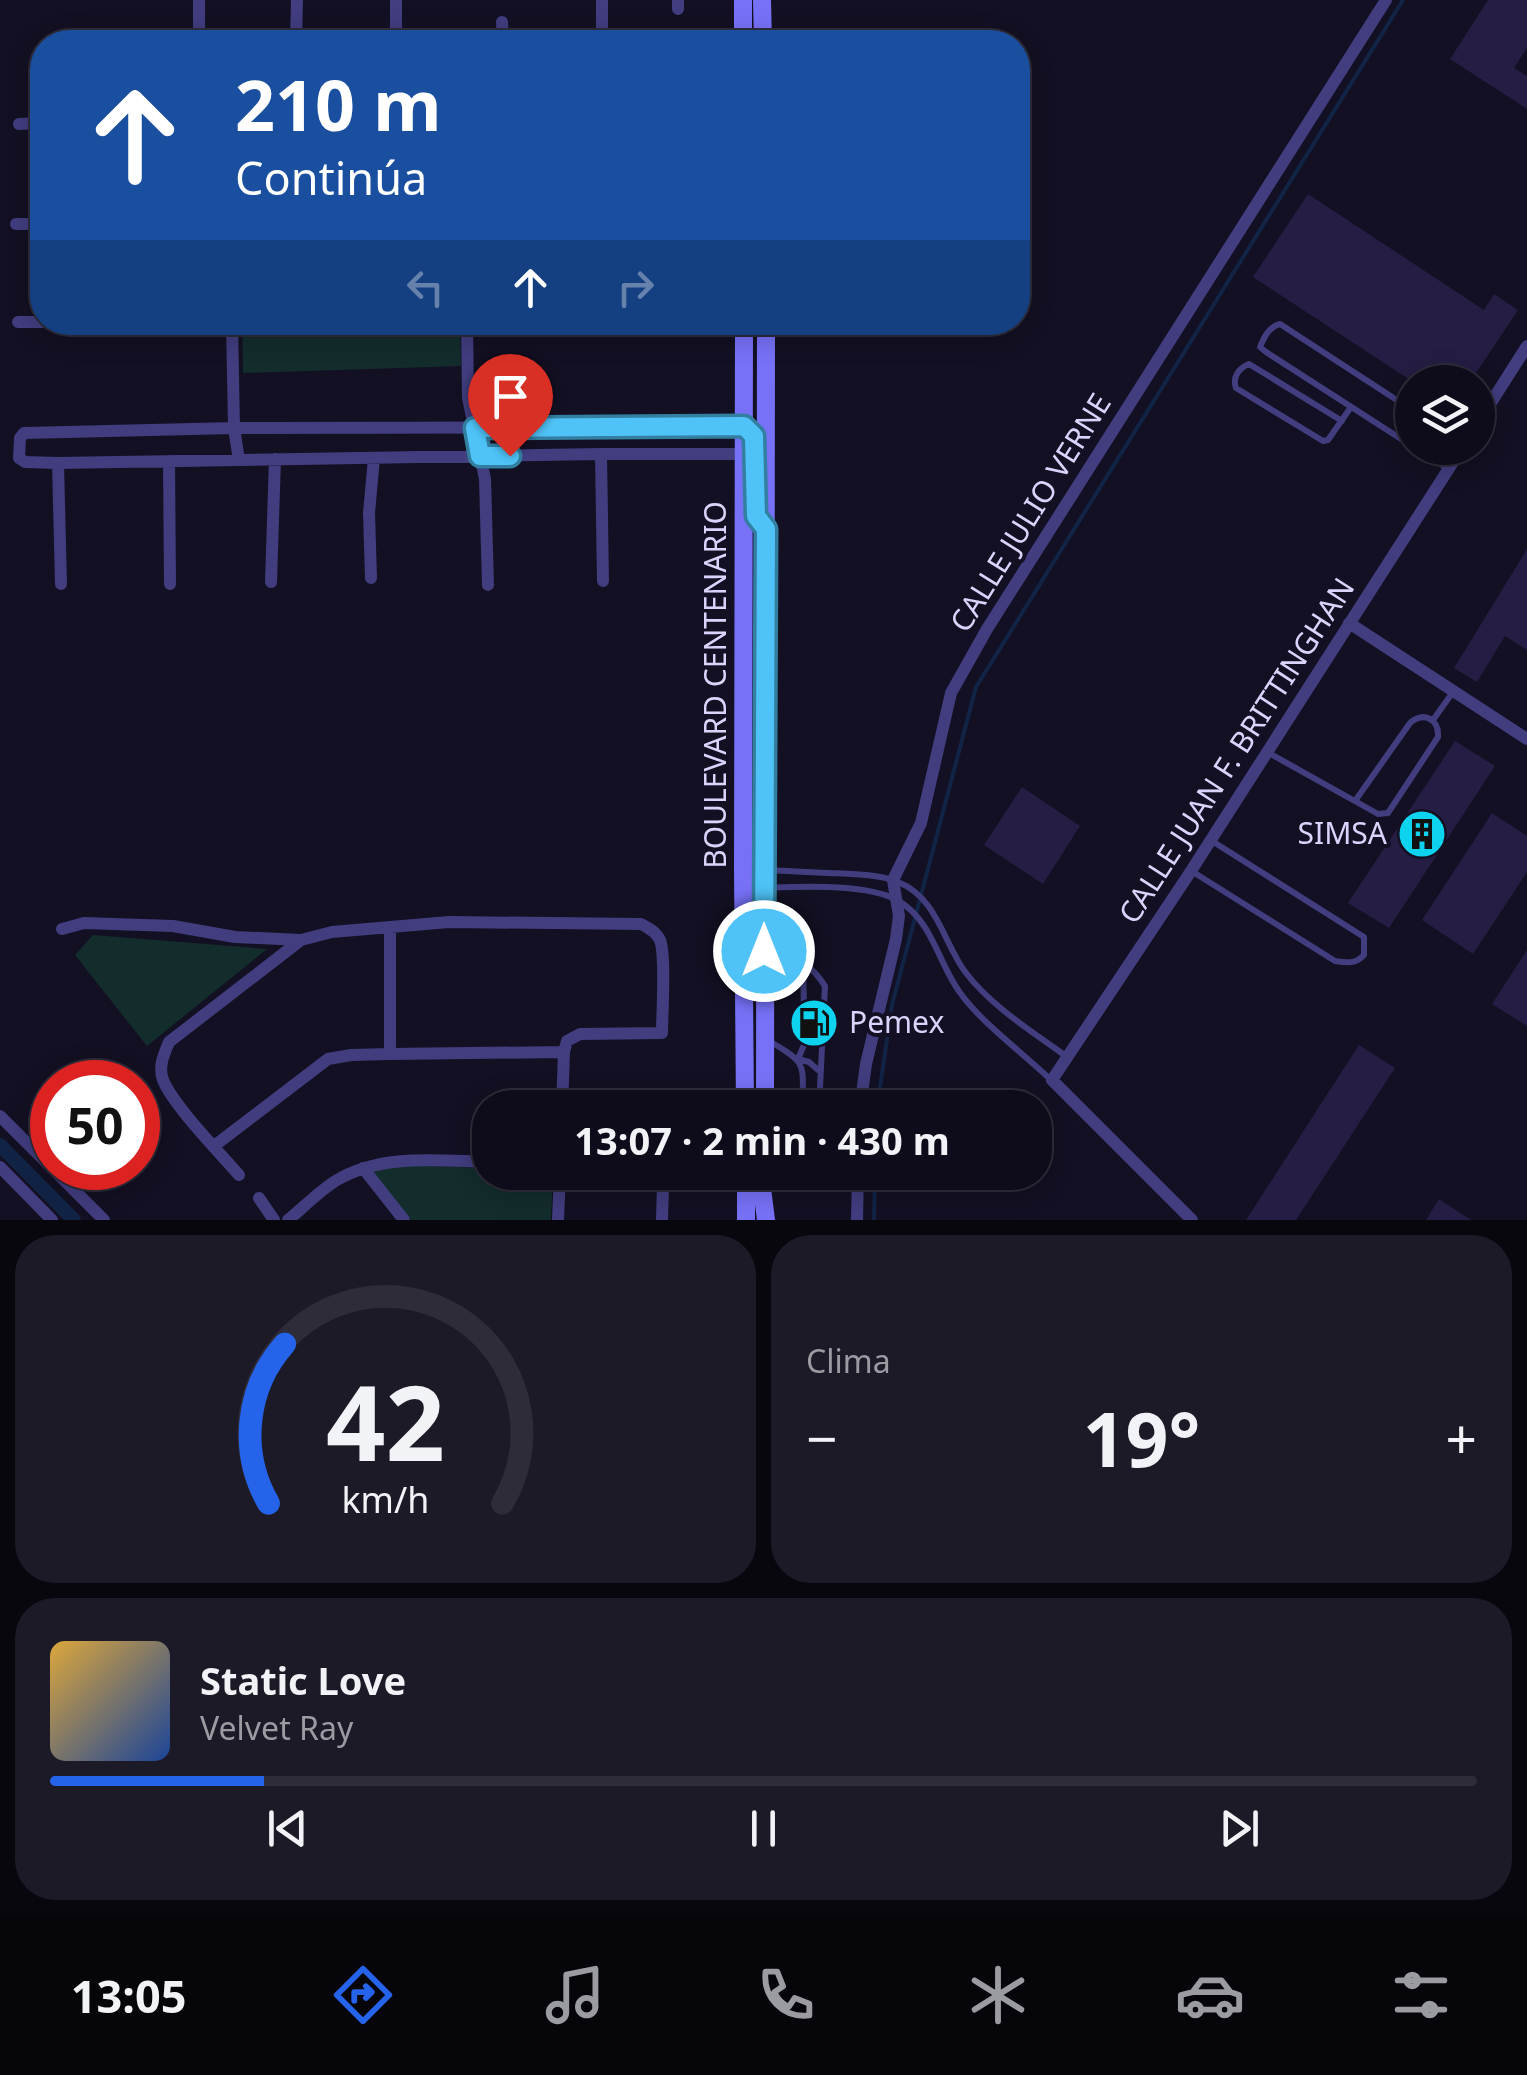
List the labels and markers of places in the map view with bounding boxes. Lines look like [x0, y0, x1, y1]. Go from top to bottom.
pin [468, 354, 553, 457]
building icon: SIMSA [1396, 808, 1448, 860]
place label: SIMSA [1298, 812, 1388, 853]
fuel station icon: Pemex [788, 997, 840, 1049]
place label: Pemex [849, 1001, 944, 1042]

